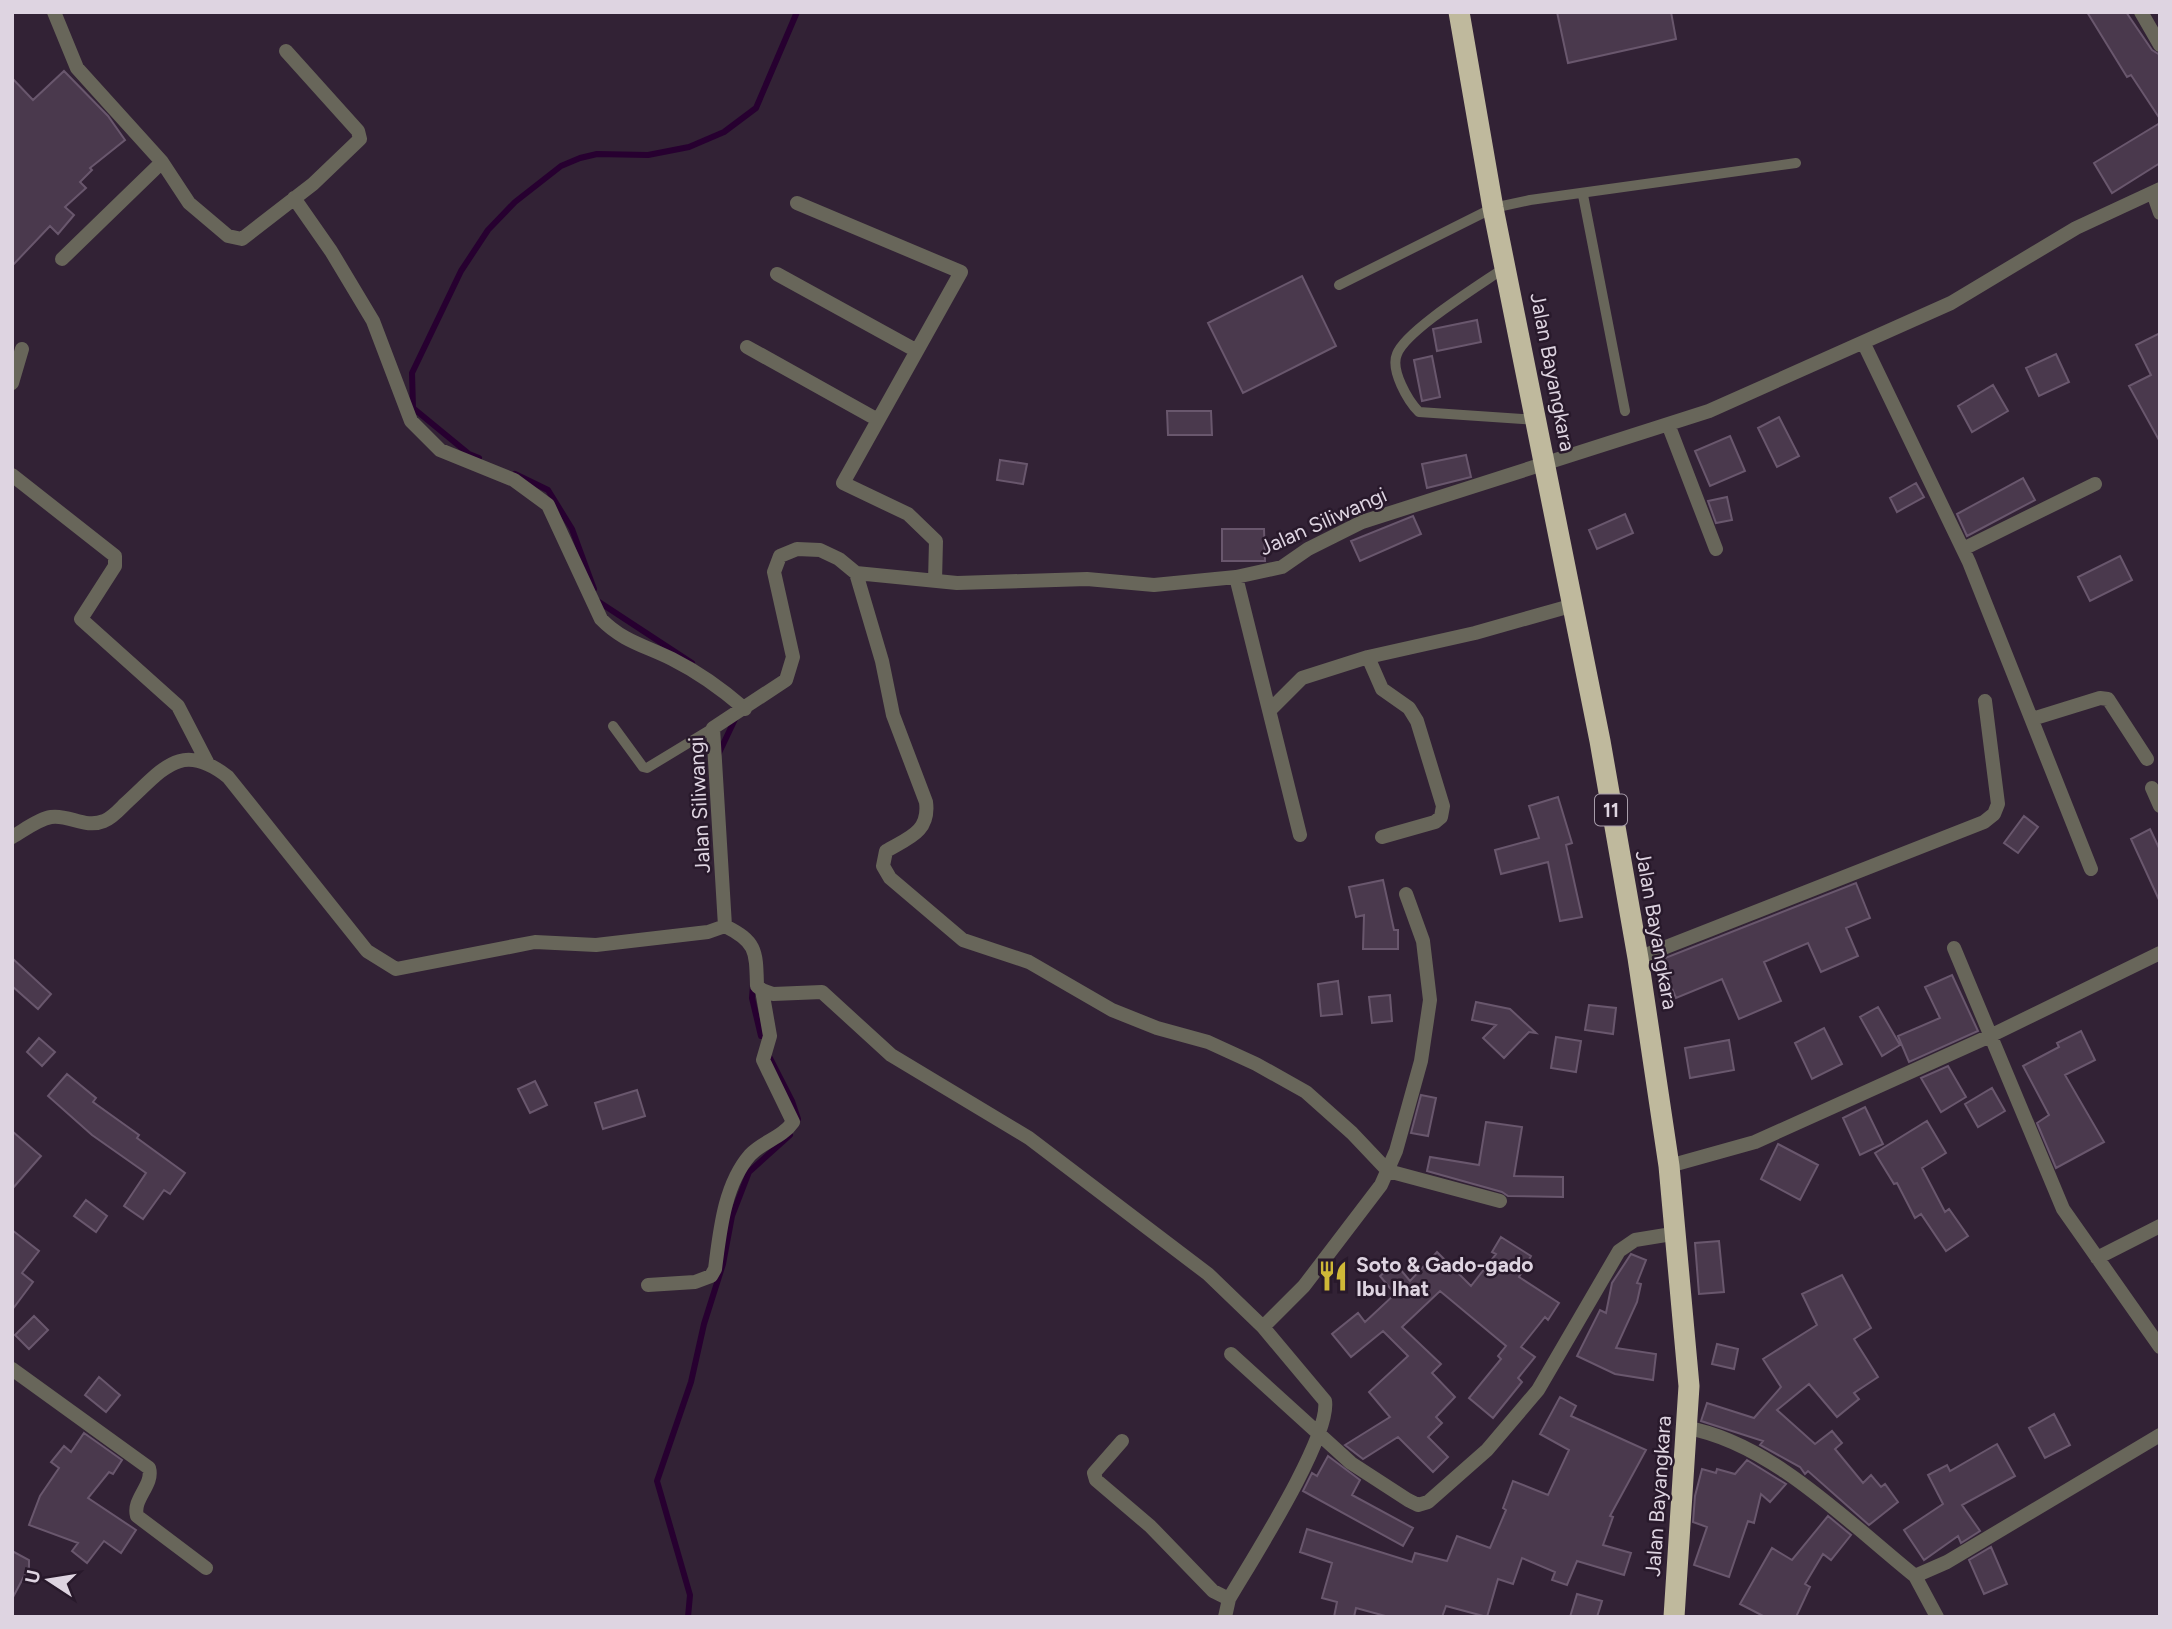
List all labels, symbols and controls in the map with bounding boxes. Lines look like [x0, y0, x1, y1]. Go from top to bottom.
street label: Jalan Bayangkara [1525, 291, 1581, 453]
street label: Jalan Siliwangi [1255, 482, 1391, 560]
street label: Jalan Siliwangi [683, 736, 715, 874]
road number: 11 [1595, 794, 1627, 825]
street label: Jalan Bayangkara [1631, 848, 1683, 1012]
place label: Soto & Gado-gado Ibu Ihat [1356, 1252, 1534, 1301]
restaurant icon: Soto & Gado-gado Ibu Ihat [1316, 1259, 1350, 1293]
street label: Jalan Bayangkara [1640, 1415, 1676, 1577]
north arrow [14, 1545, 84, 1615]
text: U [20, 1568, 46, 1586]

